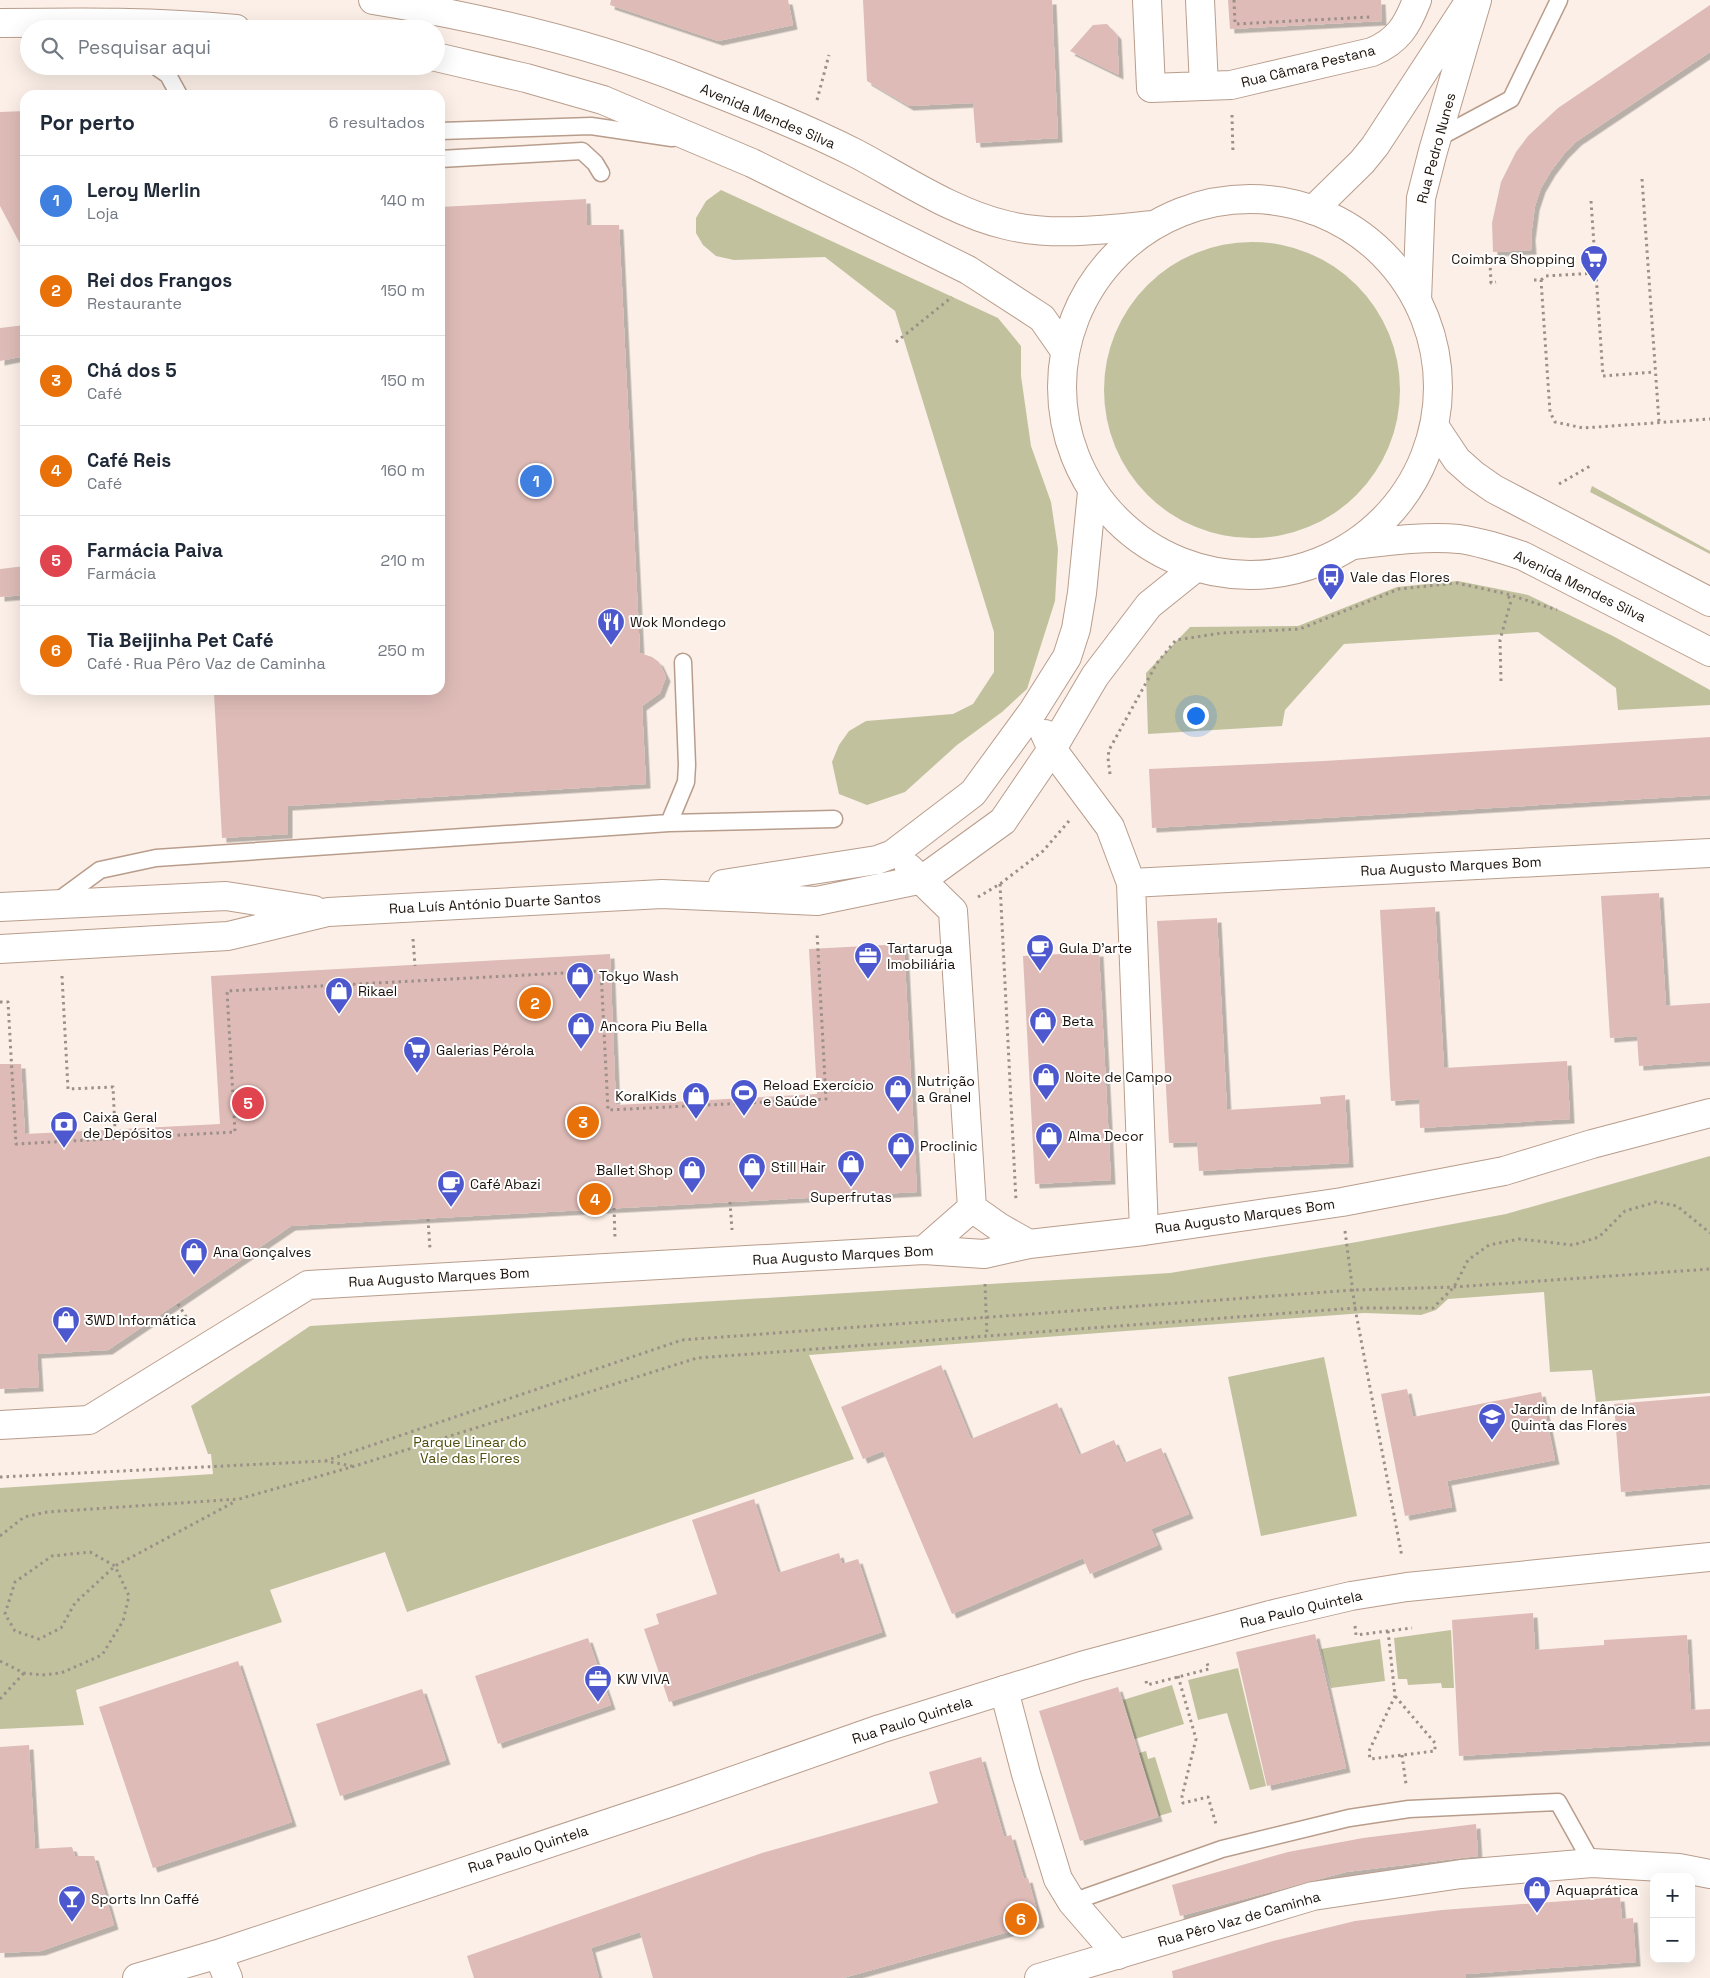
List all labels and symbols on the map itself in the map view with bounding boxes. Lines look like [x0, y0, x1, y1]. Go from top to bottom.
street label: Rua Câmara Pestana [1239, 41, 1377, 91]
street label: Avenida Mendes Silva [698, 79, 838, 153]
street label: Rua Pedro Nunes [1413, 91, 1459, 205]
supermarket icon: Coimbra Shopping [1579, 244, 1609, 283]
place label: Coimbra Shopping [1451, 250, 1575, 268]
pin: 1 [520, 462, 552, 500]
street label: Avenida Mendes Silva [1511, 546, 1649, 626]
bus stop icon: Vale das Flores [1316, 562, 1346, 601]
place label: Vale das Flores [1350, 568, 1450, 586]
restaurant icon: Wok Mondego [596, 607, 626, 646]
place label: Wok Mondego [630, 613, 726, 631]
your location [1183, 703, 1209, 729]
street label: Rua Augusto Marques Bom [1360, 852, 1542, 880]
street label: Rua Luís António Duarte Santos [389, 888, 601, 918]
cafe icon: Gula D'arte [1025, 933, 1055, 972]
place label: Tartaruga Imobiliária [887, 939, 955, 973]
place label: Gula D'arte [1059, 939, 1132, 957]
office icon: Tartaruga Imobiliária [853, 941, 883, 980]
shop icon: Tokyo Wash [565, 961, 595, 1000]
place label: Tokyo Wash [599, 967, 679, 985]
shop icon: Rikael [324, 976, 354, 1015]
place label: Rikael [358, 982, 397, 1000]
pin: 2 [519, 984, 551, 1022]
shop icon: Beta [1028, 1006, 1058, 1045]
shop icon: Ancora Piu Bella [566, 1011, 596, 1050]
place label: Beta [1062, 1012, 1094, 1030]
place label: Ancora Piu Bella [600, 1017, 708, 1035]
supermarket icon: Galerias Pérola [402, 1035, 432, 1074]
place label: Galerias Pérola [436, 1041, 534, 1059]
shop icon: Noite de Campo [1031, 1062, 1061, 1101]
place label: Noite de Campo [1065, 1068, 1172, 1086]
place label: Nutrição a Granel [917, 1072, 975, 1106]
shop icon: Nutrição a Granel [883, 1074, 913, 1113]
place label: Reload Exercício e Saúde [763, 1076, 874, 1110]
sports icon: Reload Exercício e Saúde [729, 1078, 759, 1117]
shop icon: KoralKids [681, 1081, 711, 1120]
pin: 5 [232, 1084, 264, 1122]
place label: KoralKids [615, 1087, 677, 1105]
pin: 3 [567, 1103, 599, 1141]
place label: Caixa Geral de Depósitos [83, 1108, 172, 1142]
bank icon: Caixa Geral de Depósitos [49, 1110, 79, 1149]
shop icon: Alma Decor [1034, 1121, 1064, 1160]
place label: Alma Decor [1068, 1127, 1144, 1145]
shop icon: Proclinic [886, 1131, 916, 1170]
place label: Proclinic [920, 1137, 978, 1155]
shop icon: Superfrutas [836, 1149, 866, 1188]
shop icon: Still Hair [737, 1152, 767, 1191]
shop icon: Ballet Shop [677, 1155, 707, 1194]
place label: Still Hair [771, 1158, 826, 1176]
place label: Ballet Shop [596, 1161, 673, 1179]
cafe icon: Café Abazi [436, 1169, 466, 1208]
place label: Café Abazi [470, 1175, 541, 1193]
pin: 4 [579, 1180, 611, 1218]
place label: Superfrutas [810, 1188, 892, 1206]
street label: Rua Augusto Marques Bom [1154, 1194, 1336, 1238]
shop icon: Ana Gonçalves [179, 1237, 209, 1276]
street label: Rua Augusto Marques Bom [752, 1241, 934, 1269]
place label: Ana Gonçalves [213, 1243, 311, 1261]
street label: Rua Augusto Marques Bom [348, 1263, 530, 1291]
shop icon: 3WD Informática [51, 1305, 81, 1344]
place label: 3WD Informática [85, 1311, 196, 1329]
place label: Jardim de Infância Quinta das Flores [1511, 1400, 1635, 1434]
school or university icon: Jardim de Infância Quinta das Flores [1477, 1402, 1507, 1441]
park label: Parque Linear do Vale das Flores [413, 1433, 527, 1467]
street label: Rua Paulo Quintela [1238, 1586, 1364, 1632]
office icon: KW VIVA [583, 1664, 613, 1703]
place label: KW VIVA [617, 1670, 670, 1688]
street label: Rua Paulo Quintela [850, 1692, 974, 1748]
street label: Rua Paulo Quintela [466, 1821, 590, 1877]
shop icon: Aquaprática [1522, 1875, 1552, 1914]
place label: Aquaprática [1556, 1881, 1638, 1899]
bar icon: Sports Inn Caffé [57, 1884, 87, 1923]
street label: Rua Pêro Vaz de Caminha [1156, 1887, 1322, 1951]
place label: Sports Inn Caffé [91, 1890, 199, 1908]
pin: 6 [1005, 1900, 1037, 1938]

